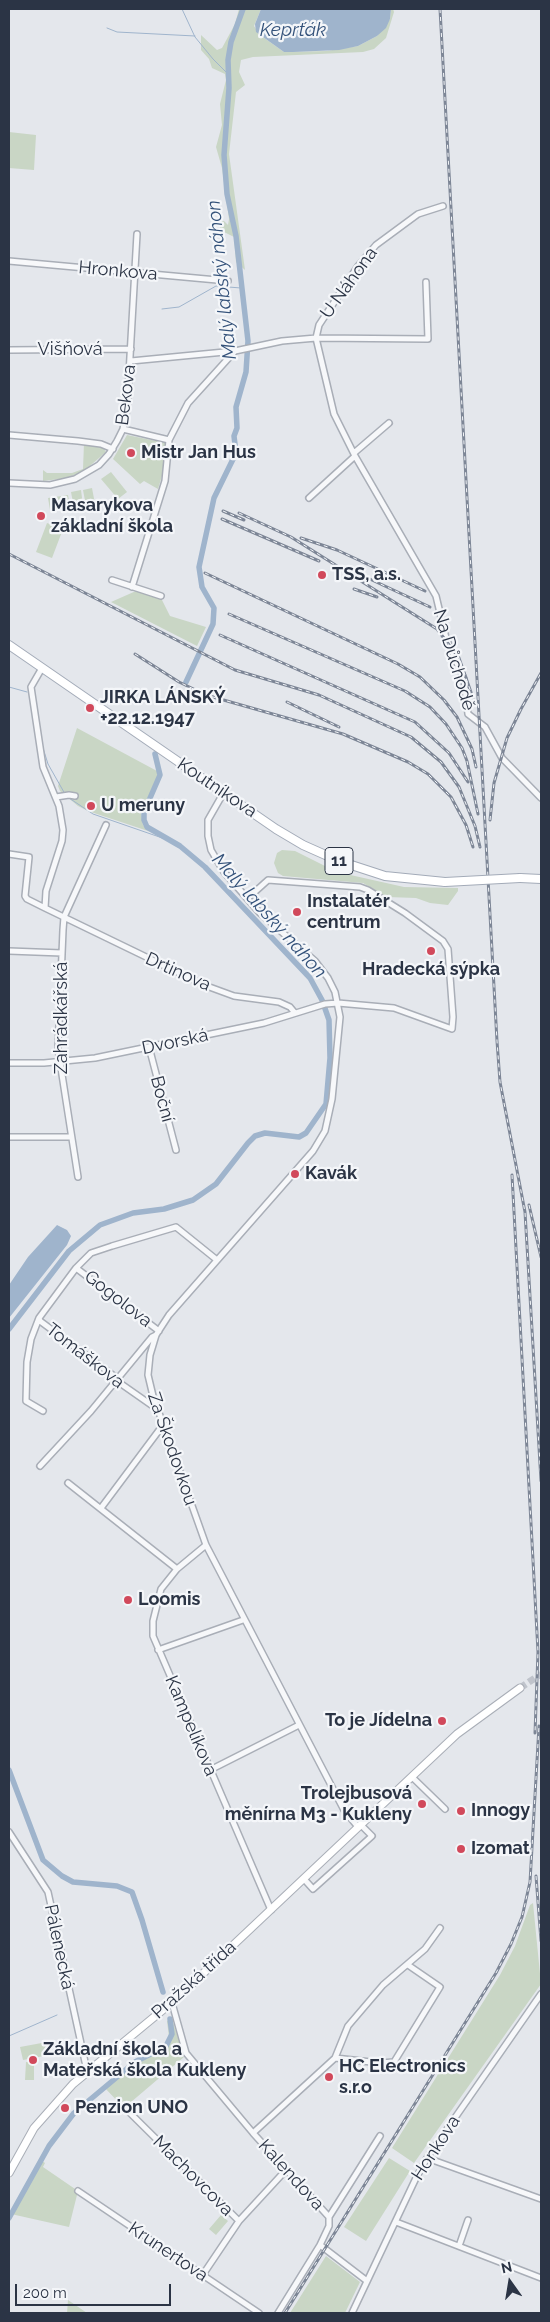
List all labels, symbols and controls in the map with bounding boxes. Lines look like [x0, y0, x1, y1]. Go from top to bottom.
water label: Keprťák [260, 19, 326, 41]
water label: Malý labský náhon [202, 199, 242, 361]
street label: U Náhona [316, 243, 382, 323]
street label: Hronkova [78, 257, 158, 285]
street label: Višňová [38, 339, 102, 361]
street label: Bekova [112, 363, 140, 427]
place label: Mistr Jan Hus [141, 442, 256, 464]
marker: Mistr Jan Hus [125, 447, 137, 459]
place label: Masarykova základní škola [51, 495, 173, 538]
marker: Masarykova základní škola [35, 510, 47, 522]
place label: TSS, a.s. [332, 564, 401, 586]
marker: TSS, a.s. [316, 569, 328, 581]
street label: Na Důchodě [428, 607, 480, 713]
place label: JIRKA LÁNSKÝ +22.12.1947 [100, 687, 226, 730]
marker: JIRKA LÁNSKÝ +22.12.1947 [84, 702, 96, 714]
street label: Koutníkova [173, 753, 261, 823]
place label: U meruny [101, 795, 185, 817]
marker: U meruny [85, 800, 97, 812]
road number: 11 [325, 848, 353, 874]
water label: Malý labský náhon [207, 849, 331, 983]
place label: Instalatér centrum [307, 891, 390, 934]
marker: Instalatér centrum [291, 906, 303, 918]
marker: Hradecká sýpka [425, 945, 437, 957]
street label: Drtinova [142, 948, 214, 996]
place label: Hradecká sýpka [362, 959, 500, 981]
street label: Zahrádkářská [51, 962, 73, 1074]
street label: Dvorská [140, 1024, 210, 1060]
street label: Boční [145, 1074, 179, 1124]
place label: Kavák [305, 1163, 357, 1185]
marker: Kavák [289, 1168, 301, 1180]
street label: Gogolova [80, 1266, 156, 1332]
street label: Tomáškova [42, 1319, 128, 1393]
street label: Za Škodovkou [143, 1390, 201, 1508]
place label: Loomis [138, 1589, 200, 1611]
marker: Loomis [122, 1594, 134, 1606]
street label: Kampelíkova [160, 1673, 222, 1779]
place label: To je Jídelna [325, 1710, 432, 1732]
marker: To je Jídelna [436, 1715, 448, 1727]
place label: Trolejbusová měnírna M3 - Kukleny [225, 1783, 412, 1826]
marker: Trolejbusová měnírna M3 - Kukleny [416, 1798, 428, 1810]
place label: Innogy [471, 1800, 530, 1822]
marker: Innogy [455, 1805, 467, 1817]
place label: Izomat [471, 1838, 530, 1860]
marker: Izomat [455, 1843, 467, 1855]
street label: Pálenecká [39, 1902, 79, 1992]
street label: Pražská třída [147, 1937, 241, 2023]
place label: Základní škola a Mateřská škola Kukleny [43, 2039, 246, 2082]
marker: Základní škola a Mateřská škola Kukleny [27, 2054, 39, 2066]
place label: HC Electronics s.r.o [339, 2056, 466, 2098]
marker: HC Electronics s.r.o [323, 2071, 335, 2083]
place label: Penzion UNO [75, 2097, 188, 2119]
marker: Penzion UNO [59, 2102, 71, 2114]
street label: Honkova [407, 2112, 465, 2184]
street label: Machovcova [148, 2131, 238, 2221]
street label: Kalendova [254, 2135, 328, 2215]
street label: Krunertova [124, 2217, 212, 2287]
north arrow [485, 2257, 535, 2307]
text: N [500, 2258, 514, 2276]
scale bar [18, 2274, 174, 2306]
text: 200 m [23, 2284, 67, 2302]

